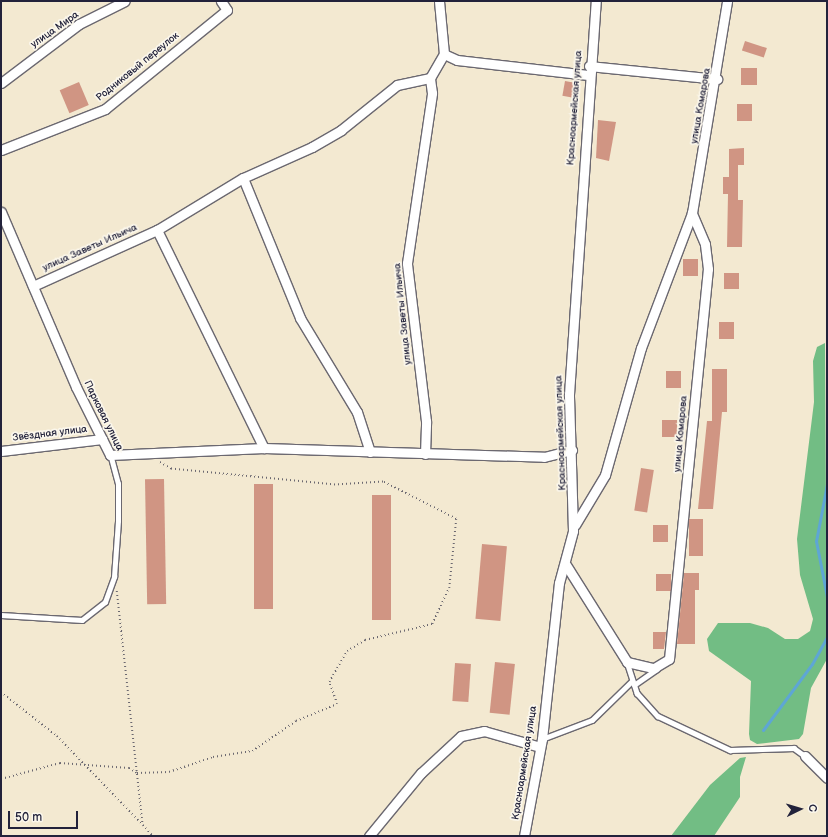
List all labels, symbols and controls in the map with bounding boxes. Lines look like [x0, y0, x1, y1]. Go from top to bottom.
street label: улица Мира [29, 9, 81, 51]
street label: Родниковый переулок [94, 30, 182, 104]
street label: Красноармейская улица [565, 50, 585, 166]
street label: улица Комарова [688, 67, 714, 145]
street label: улица Заветы Ильича [41, 222, 139, 274]
street label: улица Заветы Ильича [392, 263, 414, 365]
street label: Красноармейская улица [553, 375, 569, 491]
street label: Парковая улица [81, 379, 125, 453]
street label: улица Комарова [672, 395, 690, 473]
street label: Звёздная улица [12, 423, 88, 445]
street label: Красноармейская улица [510, 705, 540, 821]
north arrow [780, 789, 820, 829]
scale bar [10, 803, 80, 829]
text: С [806, 804, 819, 812]
text: 50 m [15, 810, 42, 825]

